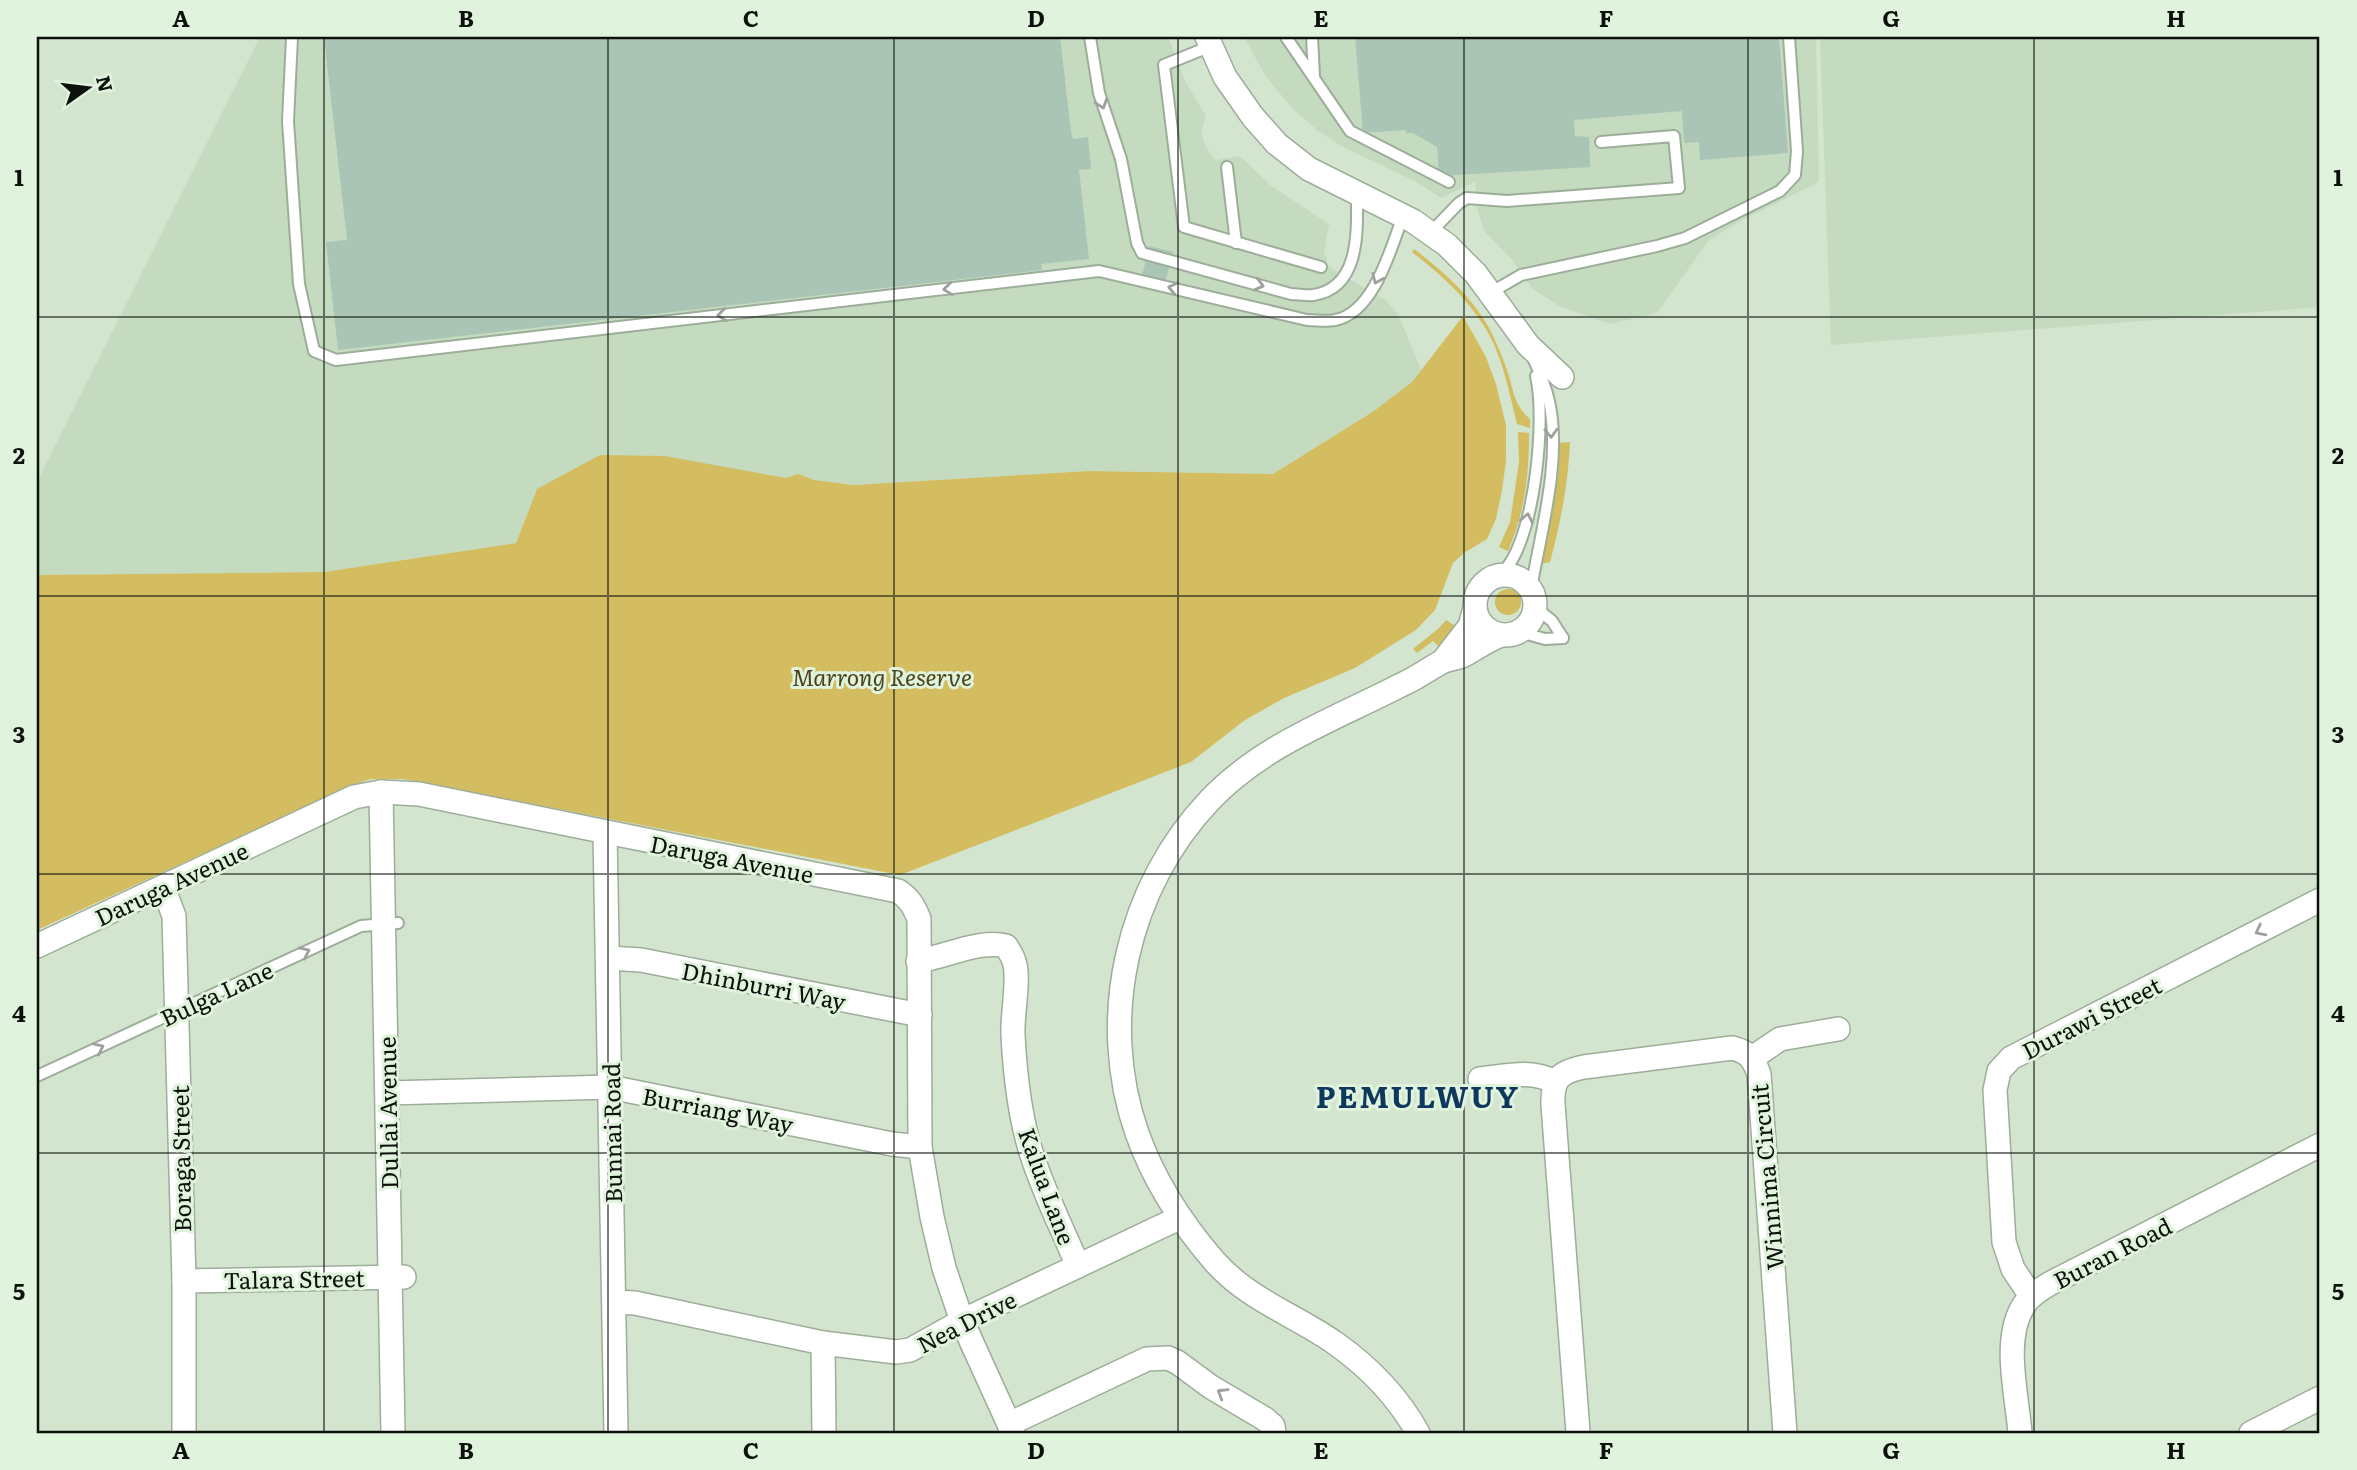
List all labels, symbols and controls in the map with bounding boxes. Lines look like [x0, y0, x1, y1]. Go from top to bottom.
text: A [172, 0, 190, 34]
text: B [458, 0, 474, 34]
text: C [743, 0, 759, 34]
text: D [1027, 0, 1045, 34]
text: E [1313, 0, 1329, 34]
text: F [1599, 0, 1614, 34]
text: G [1882, 0, 1900, 34]
text: H [2166, 0, 2186, 34]
north arrow [52, 52, 122, 122]
text: N [90, 73, 121, 95]
one-way arrow [1094, 97, 1109, 109]
text: 1 [14, 159, 24, 193]
text: 1 [2333, 159, 2343, 193]
one-way arrow [1372, 273, 1386, 285]
one-way arrow [1253, 277, 1265, 291]
one-way arrow [942, 281, 954, 296]
one-way arrow [1167, 282, 1179, 296]
one-way arrow [716, 307, 727, 322]
one-way arrow [1544, 428, 1559, 439]
text: 2 [13, 437, 25, 471]
text: 2 [2332, 437, 2344, 471]
one-way arrow [1519, 512, 1534, 524]
park label: Marrong Reserve [792, 659, 972, 693]
text: 3 [13, 716, 25, 750]
text: 3 [2332, 716, 2344, 750]
street label: Daruga Avenue [647, 826, 817, 890]
street label: Daruga Avenue [89, 833, 253, 933]
one-way arrow [2255, 922, 2267, 936]
one-way arrow [298, 946, 310, 960]
street label: Bulga Lane [154, 952, 278, 1034]
street label: Dhinburri Way [679, 952, 850, 1018]
street label: Durawi Street [2015, 967, 2167, 1067]
text: 4 [12, 995, 26, 1029]
text: 4 [2331, 995, 2345, 1029]
street label: Dullai Avenue [369, 1036, 405, 1190]
one-way arrow [92, 1042, 104, 1056]
street label: Bunnai Road [593, 1062, 629, 1204]
district label: PEMULWUY [1316, 1073, 1520, 1117]
street label: Burriang Way [640, 1078, 797, 1140]
street label: Winnima Circuit [1741, 1082, 1791, 1271]
street label: Boraga Street [162, 1084, 198, 1233]
street label: Kalua Lane [1011, 1123, 1085, 1249]
street label: Buran Road [2047, 1208, 2177, 1296]
street label: Talara Street [223, 1260, 366, 1296]
text: 5 [13, 1273, 25, 1307]
text: 5 [2332, 1273, 2344, 1307]
street label: Nea Drive [910, 1281, 1022, 1361]
one-way arrow [1216, 1389, 1229, 1402]
text: A [172, 1432, 190, 1466]
text: B [458, 1432, 474, 1466]
text: C [743, 1432, 759, 1466]
text: D [1027, 1432, 1045, 1466]
text: E [1313, 1432, 1329, 1466]
text: F [1599, 1432, 1614, 1466]
text: G [1882, 1432, 1900, 1466]
text: H [2166, 1432, 2186, 1466]

